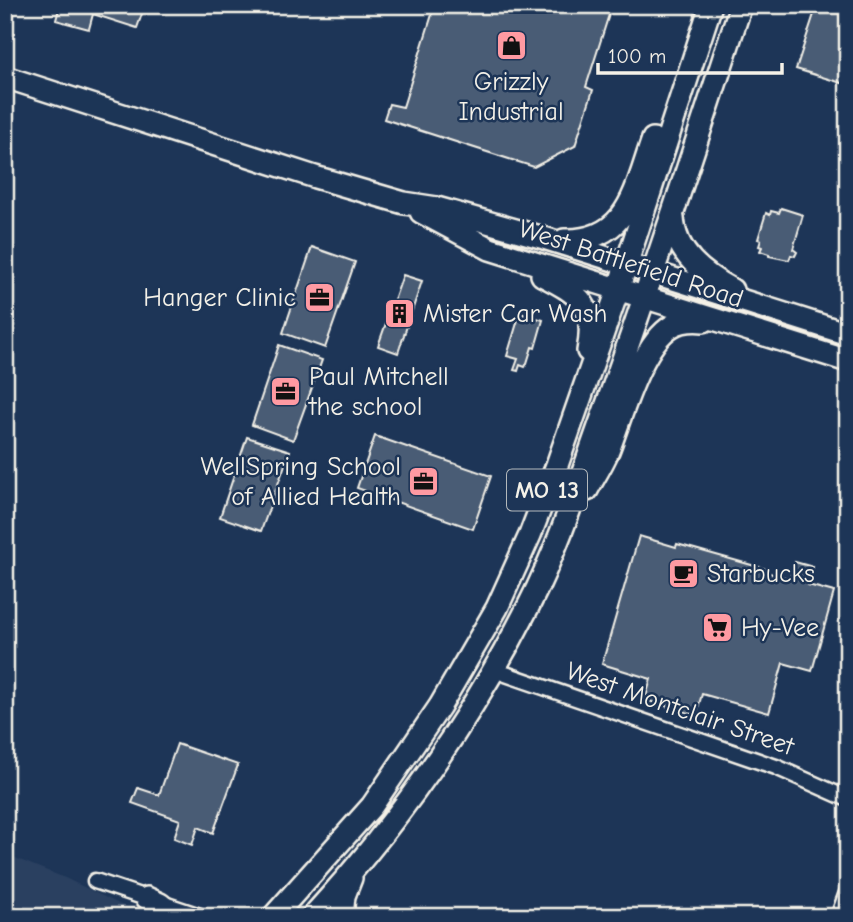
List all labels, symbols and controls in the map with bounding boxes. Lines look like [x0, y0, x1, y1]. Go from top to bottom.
shop icon: Grizzly Industrial [494, 29, 528, 63]
scale bar [598, 32, 781, 76]
text: 100 m [608, 44, 666, 68]
place label: Grizzly Industrial [458, 67, 564, 127]
street label: West Battlefield Road [515, 214, 747, 314]
office icon: Hanger Clinic [302, 281, 336, 315]
place label: Hanger Clinic [143, 283, 296, 313]
building icon: Mister Car Wash [383, 297, 417, 331]
place label: Mister Car Wash [423, 299, 608, 329]
place label: Paul Mitchell the school [307, 362, 449, 422]
office icon: Paul Mitchell the school [269, 375, 303, 409]
place label: WellSpring School of Allied Health [201, 452, 401, 512]
office icon: WellSpring School of Allied Health [407, 465, 441, 499]
road number: MO 13 [507, 470, 587, 510]
cafe icon: Starbucks [667, 557, 701, 591]
place label: Starbucks [707, 559, 815, 589]
supermarket icon: Hy-Vee [701, 611, 735, 645]
place label: Hy-Vee [741, 613, 819, 643]
street label: West Montclair Street [562, 656, 799, 763]

